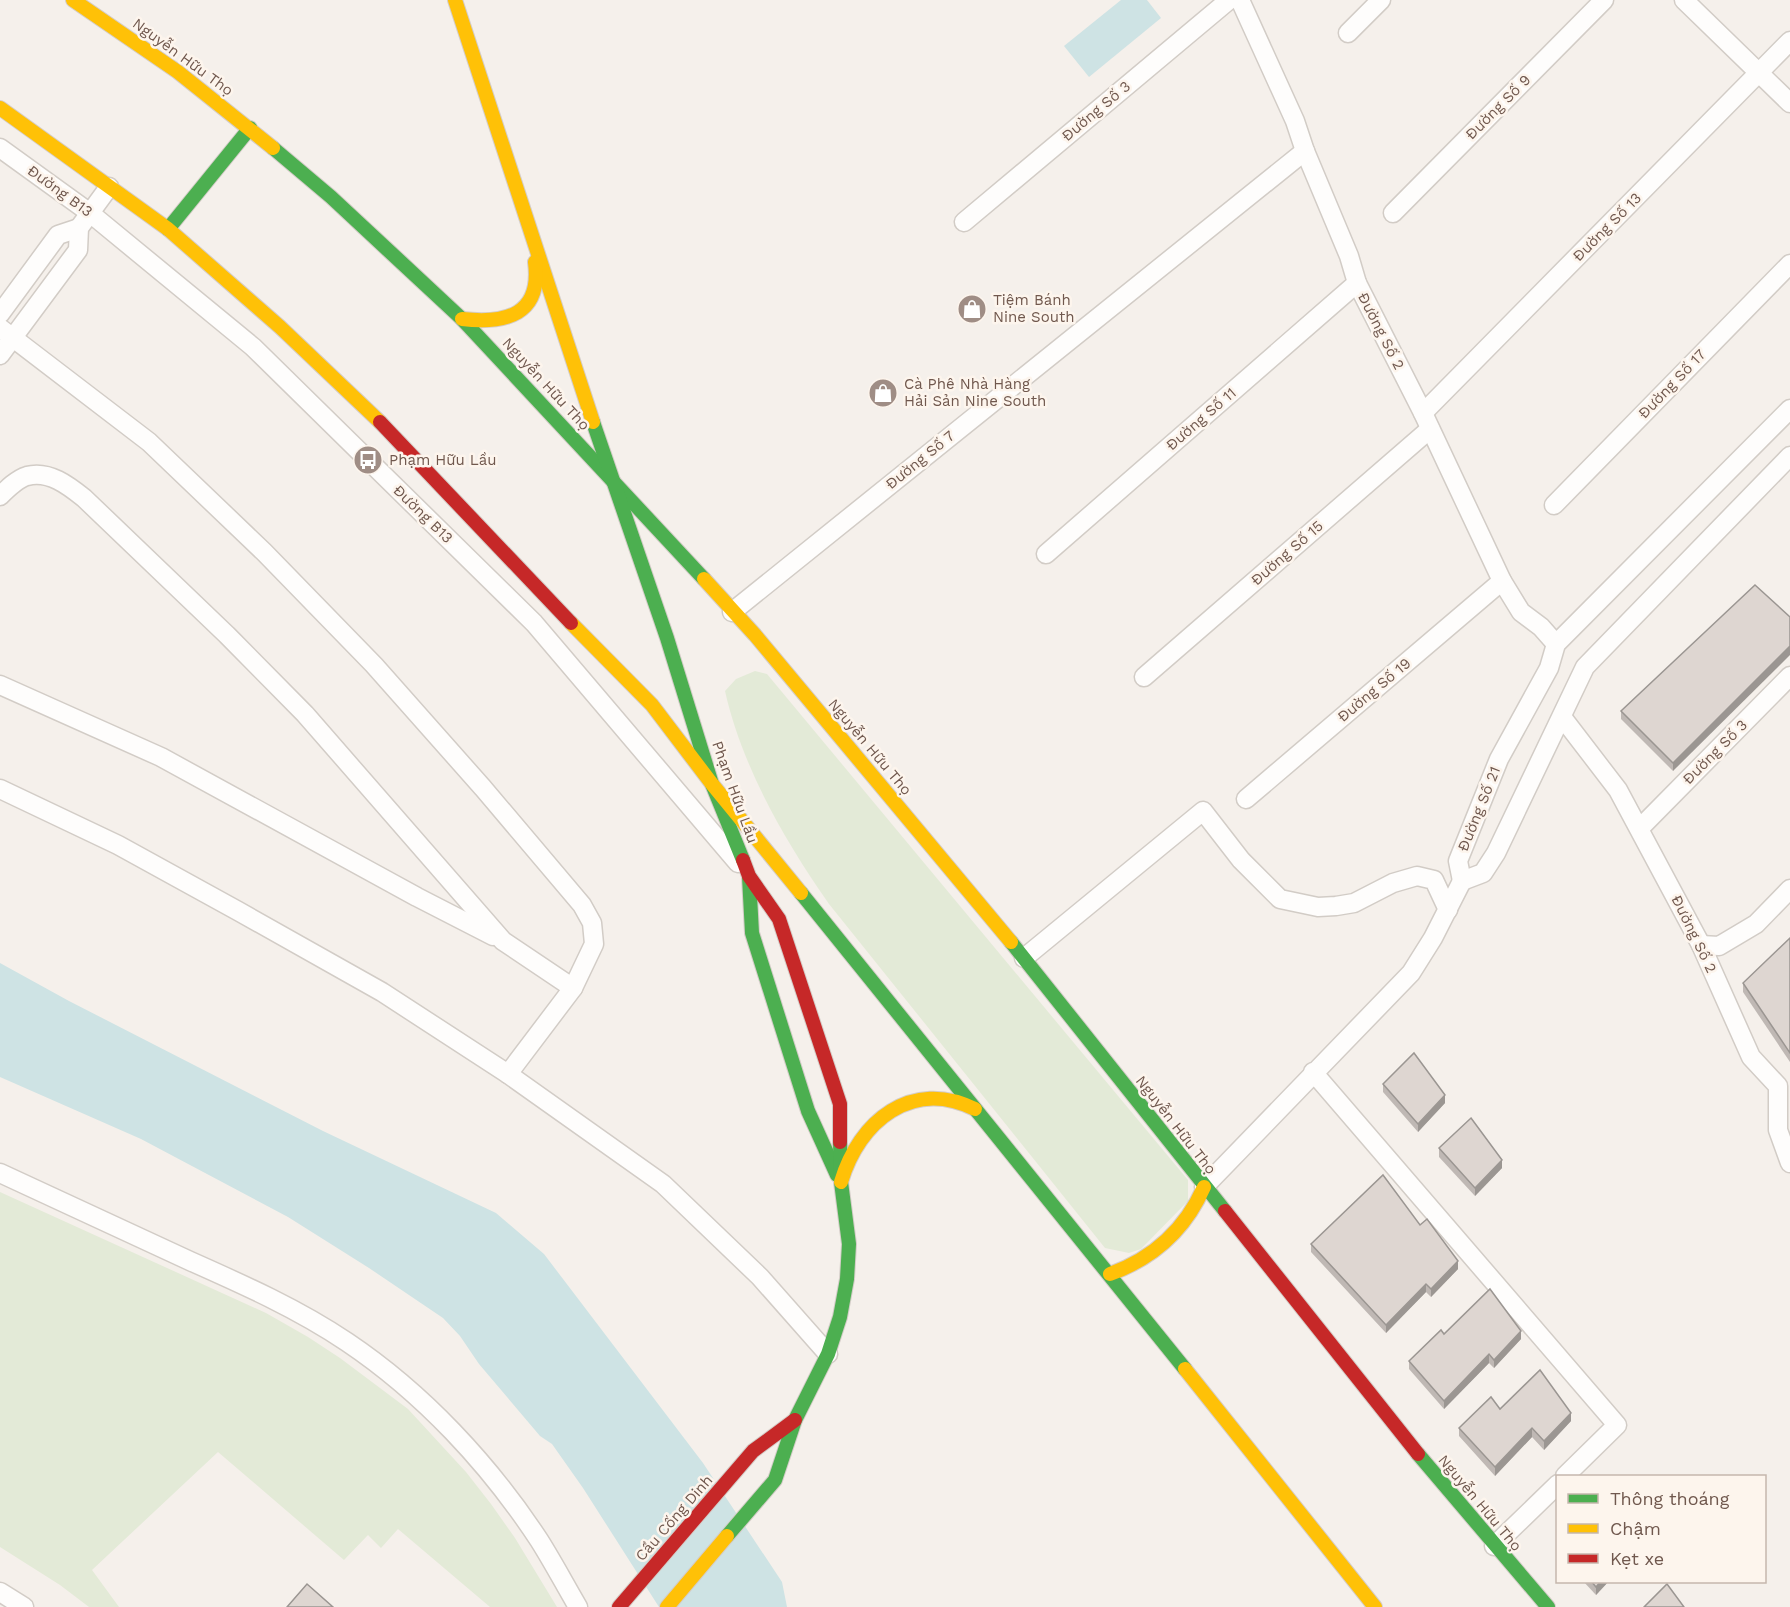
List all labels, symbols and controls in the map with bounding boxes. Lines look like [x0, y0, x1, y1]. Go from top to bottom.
street label: Nguyễn Hữu Thọ [129, 14, 237, 100]
street label: Đường Số 9 [1462, 71, 1534, 143]
street label: Đường Số 3 [1058, 77, 1134, 145]
street label: Đường B13 [24, 161, 96, 221]
street label: Đường Số 13 [1569, 189, 1645, 265]
street label: Đường Số 2 [1354, 289, 1408, 373]
place label: Tiệm Bánh Nine South [993, 291, 1075, 326]
shop icon: Tiệm Bánh Nine South [956, 293, 988, 325]
street label: Nguyễn Hữu Thọ [498, 333, 594, 434]
street label: Đường Số 17 [1634, 346, 1710, 422]
place label: Cà Phê Nhà Hàng Hải Sản Nine South [904, 375, 1046, 410]
shop icon: Cà Phê Nhà Hàng Hải Sản Nine South [867, 377, 899, 409]
street label: Đường Số 11 [1162, 384, 1240, 454]
street label: Đường Số 7 [882, 427, 958, 493]
bus stop icon: Phạm Hữu Lầu [352, 444, 384, 476]
place label: Phạm Hữu Lầu [389, 451, 497, 469]
street label: Đường B13 [389, 481, 457, 547]
street label: Đường Số 15 [1247, 517, 1327, 589]
street label: Đường Số 19 [1334, 654, 1414, 726]
street label: Nguyễn Hữu Thọ [825, 695, 916, 799]
street label: Đường Số 3 [1679, 716, 1751, 788]
street label: Phạm Hữu Lầu [708, 738, 762, 846]
street label: Đường Số 21 [1454, 764, 1504, 854]
street label: Đường Số 2 [1667, 892, 1721, 976]
street label: Nguyễn Hữu Thọ [1132, 1072, 1221, 1178]
street label: Nguyễn Hữu Thọ [1435, 1451, 1526, 1555]
street label: Cầu Cống Dinh [632, 1471, 716, 1565]
legend [1556, 1475, 1766, 1583]
text: Thông thoáng [1610, 1488, 1730, 1509]
text: Chậm [1610, 1518, 1661, 1539]
text: Kẹt xe [1610, 1548, 1664, 1569]

